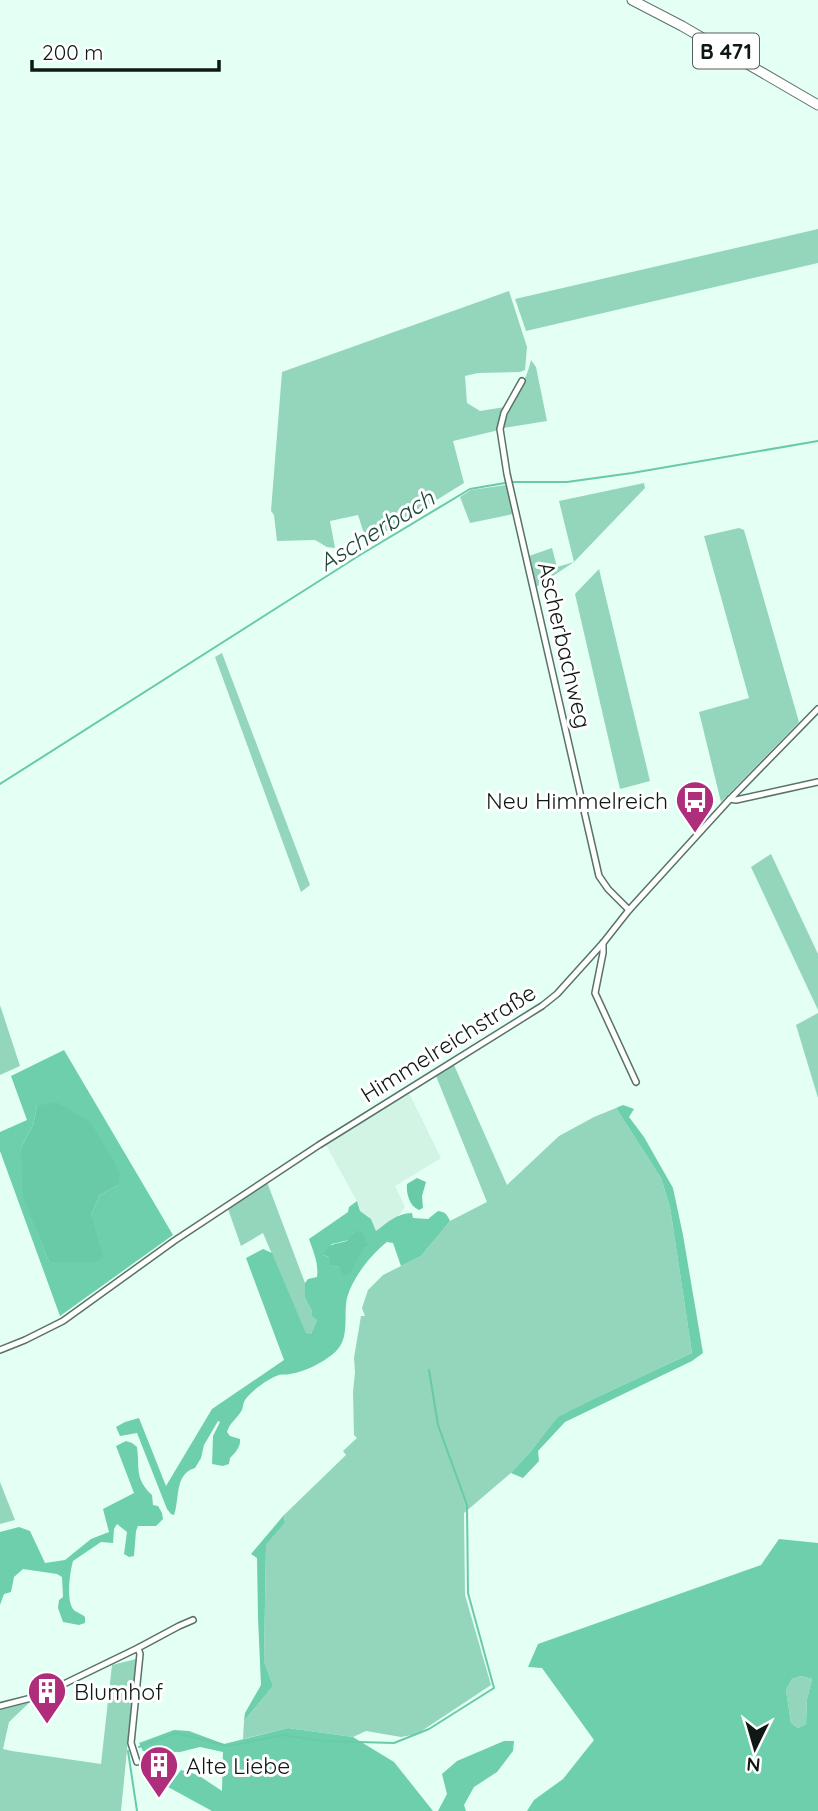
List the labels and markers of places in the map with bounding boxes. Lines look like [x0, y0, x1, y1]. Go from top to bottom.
bus stop icon: Neu Himmelreich [674, 779, 716, 834]
place label: Neu Himmelreich [486, 786, 668, 815]
building icon: Blumhof [26, 1670, 68, 1725]
place label: Blumhof [74, 1677, 163, 1706]
building icon: Alte Liebe [138, 1744, 180, 1799]
place label: Alte Liebe [186, 1751, 290, 1780]

